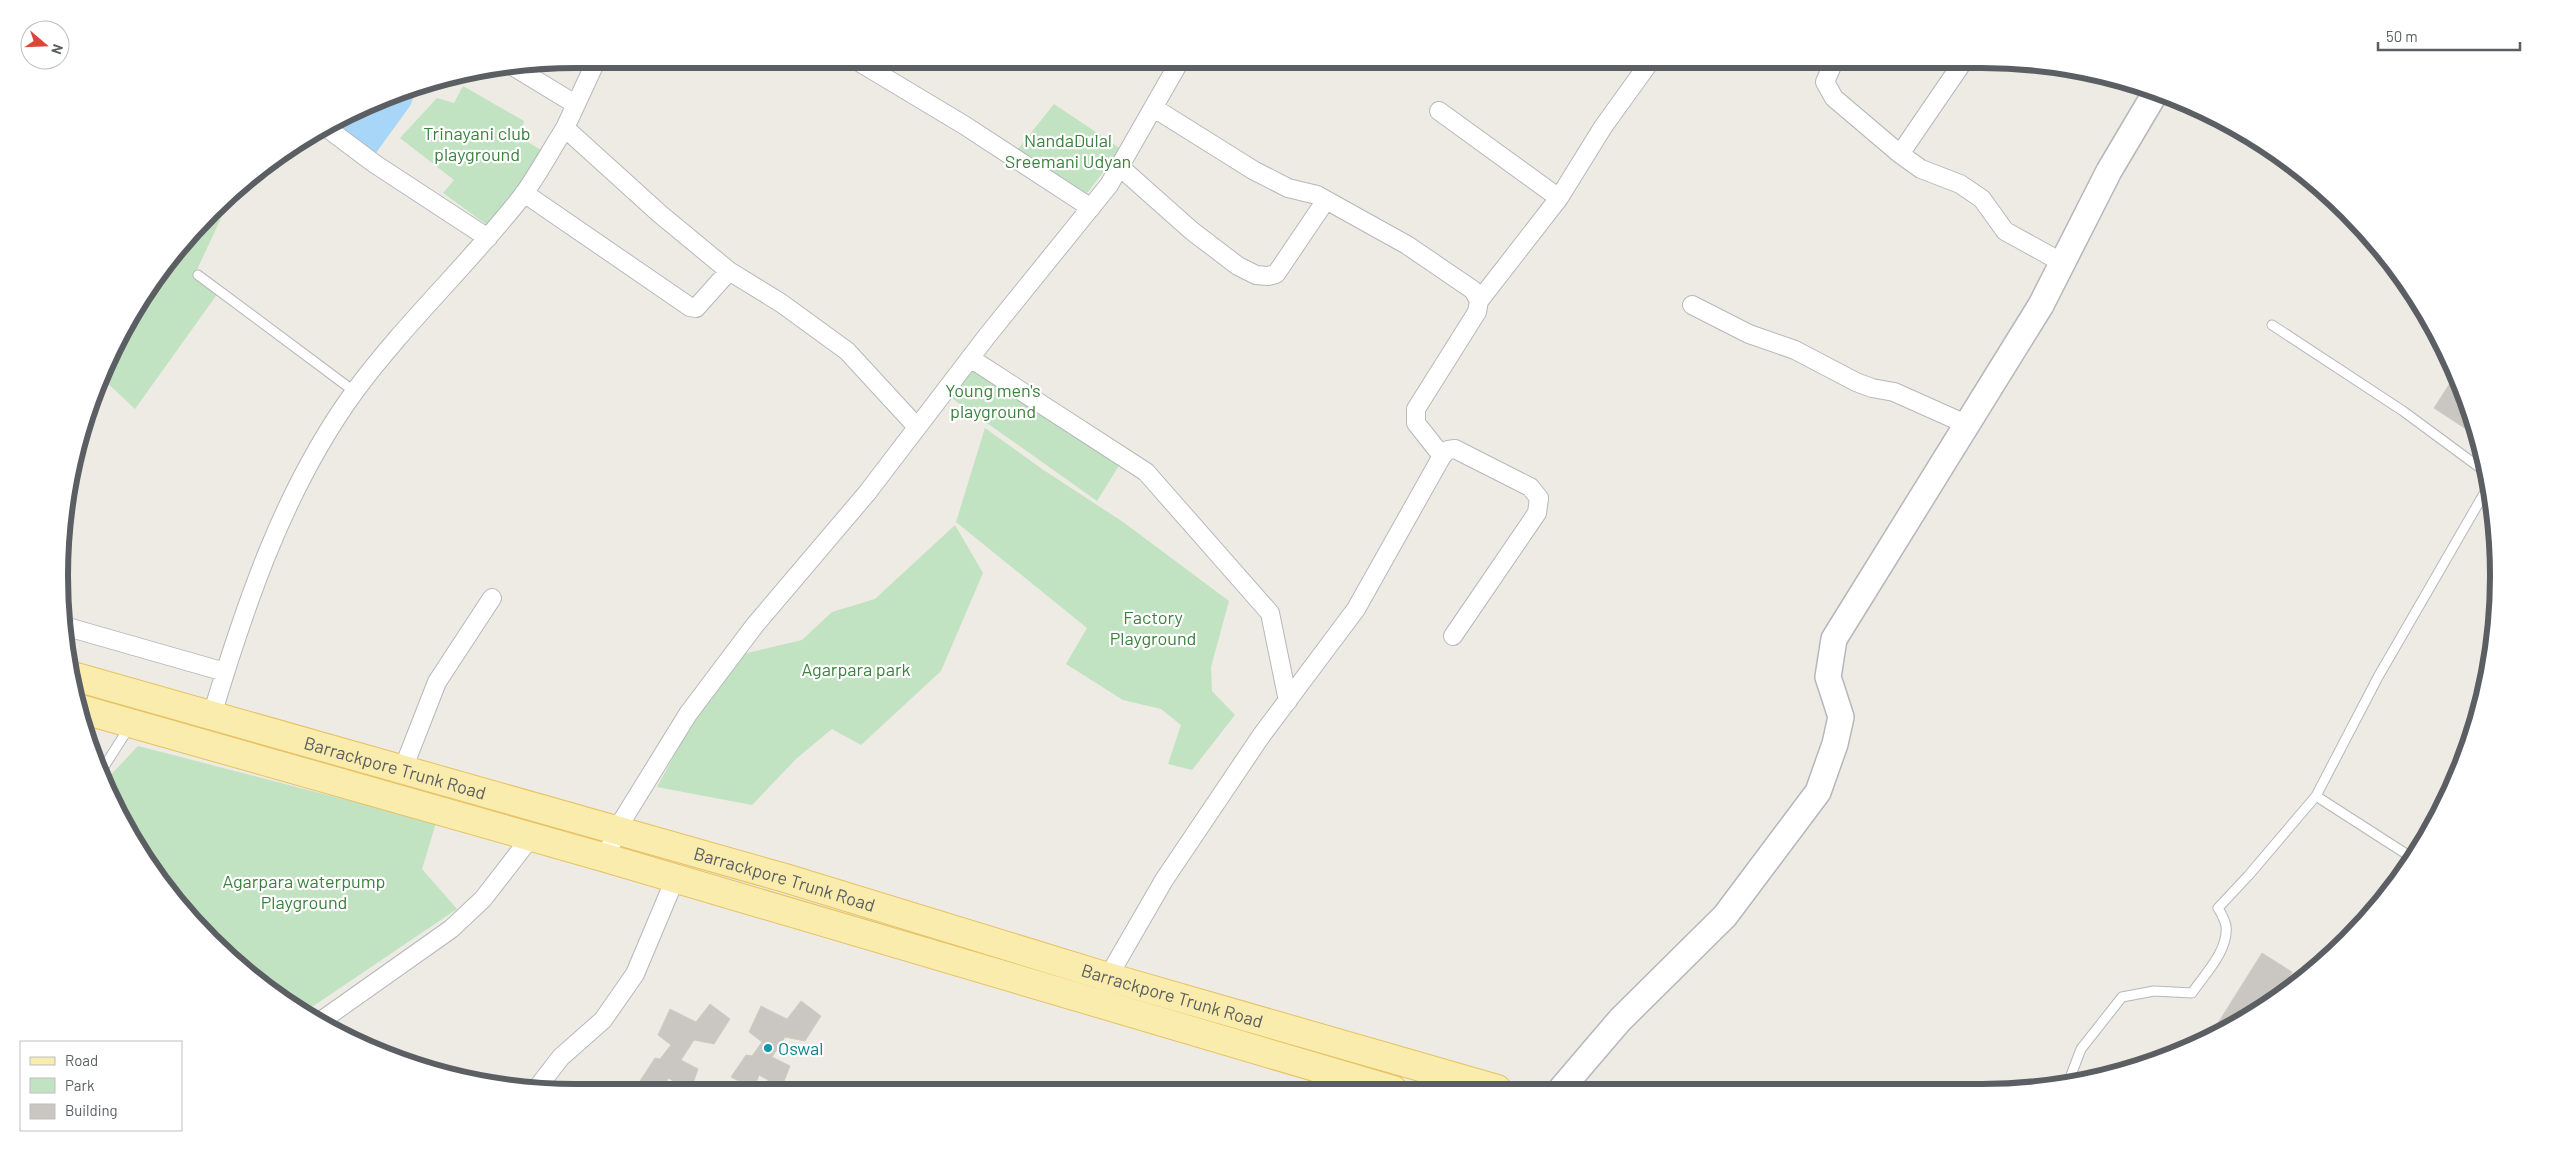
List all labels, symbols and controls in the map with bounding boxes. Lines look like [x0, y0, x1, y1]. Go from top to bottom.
north arrow [20, 20, 70, 70]
scale bar [2378, 20, 2520, 52]
text: 50 m [2386, 27, 2418, 45]
text: N [48, 42, 67, 57]
park label: Trinayani club playground [423, 122, 531, 165]
park label: NandaDulal Sreemani Udyan [1005, 129, 1131, 172]
park label: Young men's playground [945, 379, 1041, 422]
park label: Factory Playground [1110, 606, 1196, 649]
park label: Agarpara park [801, 658, 911, 680]
street label: Barrackpore Trunk Road [302, 731, 489, 804]
street label: Barrackpore Trunk Road [691, 842, 878, 916]
park label: Agarpara waterpump Playground [222, 870, 386, 913]
street label: Barrackpore Trunk Road [1079, 959, 1266, 1032]
place label: Oswal [778, 1037, 823, 1059]
legend [20, 1041, 182, 1131]
marker: Oswal [762, 1042, 774, 1054]
text: Road [65, 1051, 98, 1069]
text: Park [65, 1076, 95, 1094]
text: Building [65, 1101, 118, 1119]

